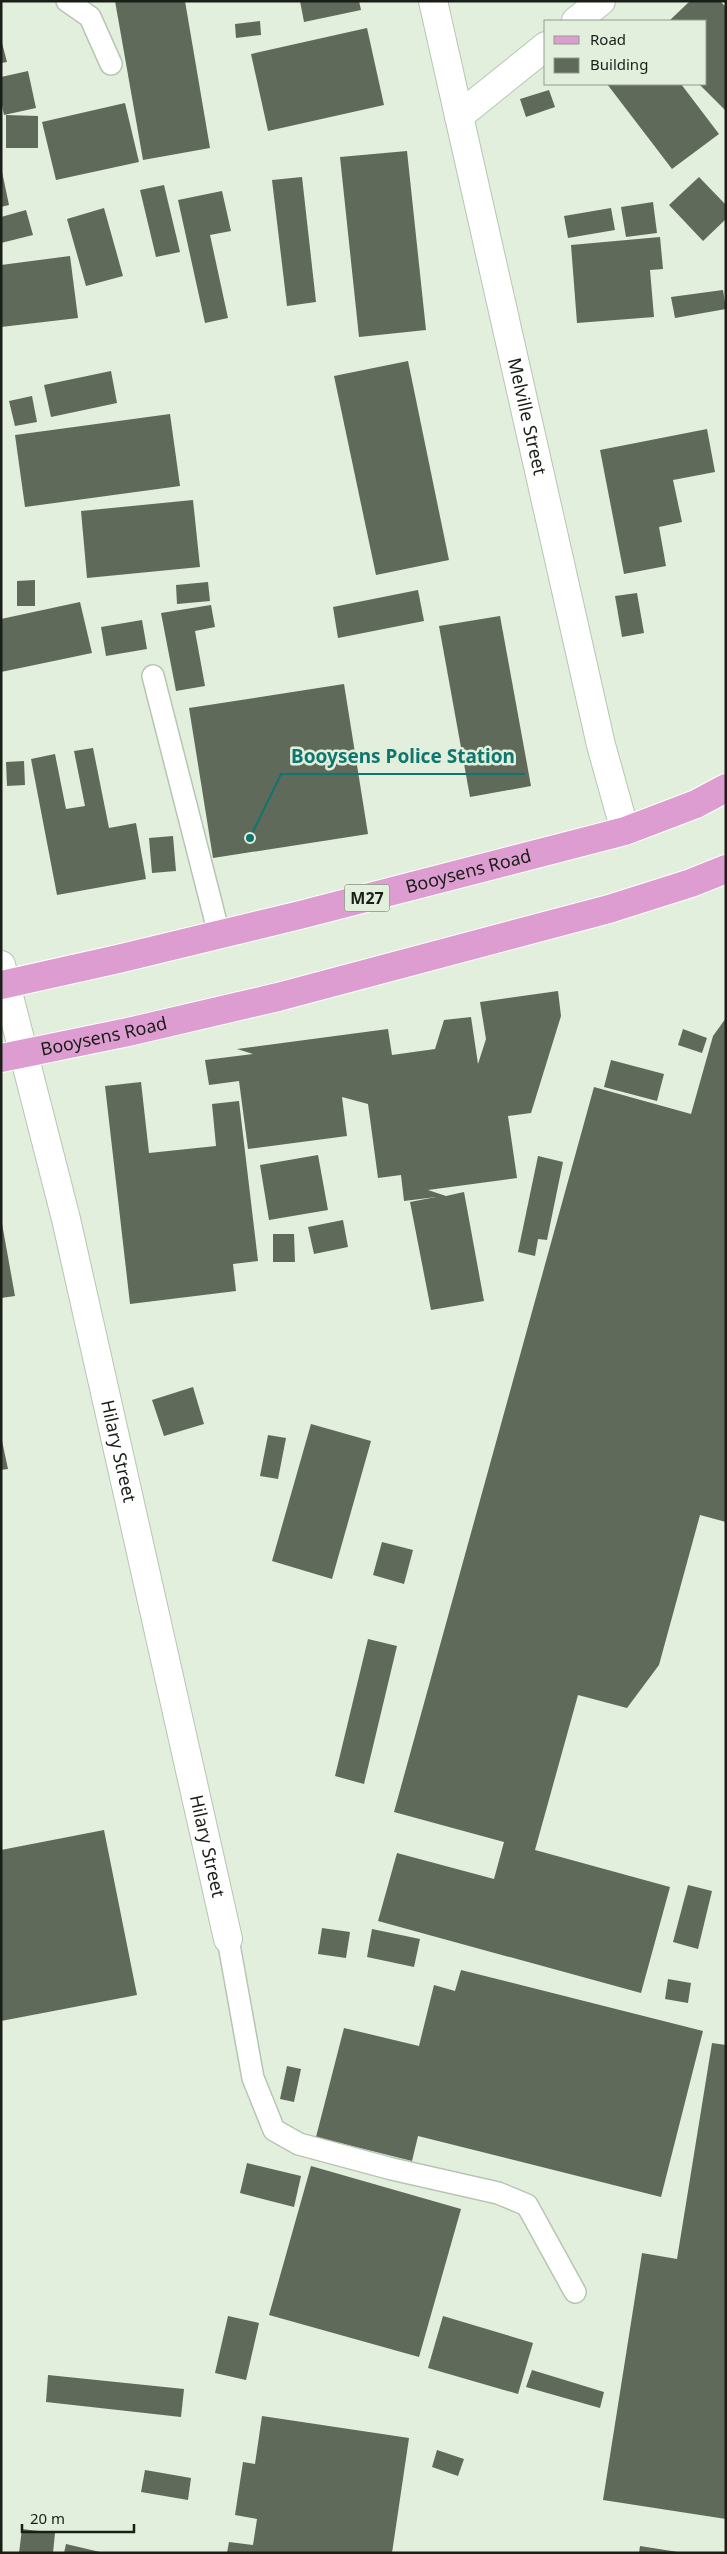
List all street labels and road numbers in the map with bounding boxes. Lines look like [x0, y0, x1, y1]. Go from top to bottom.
street label: Melville Street [503, 355, 553, 478]
street label: Booysens Road [403, 843, 533, 898]
road number: M27 [344, 884, 390, 911]
street label: Booysens Road [38, 1010, 169, 1061]
street label: Hilary Street [96, 1397, 142, 1505]
street label: Hilary Street [185, 1792, 231, 1900]

